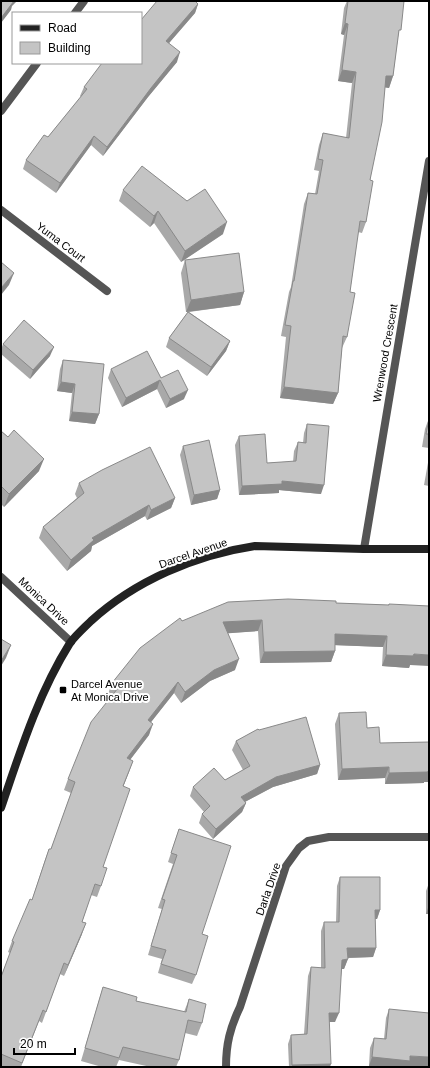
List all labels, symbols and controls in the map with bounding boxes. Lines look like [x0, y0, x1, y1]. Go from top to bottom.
legend [12, 12, 142, 64]
text: Road [48, 21, 77, 35]
text: Building [48, 41, 91, 55]
street label: Yuma Court [34, 220, 88, 264]
street label: Wrenwood Crescent [370, 303, 400, 403]
street label: Darcel Avenue [157, 536, 229, 570]
street label: Monica Drive [16, 575, 72, 627]
place label: Darcel Avenue At Monica Drive [71, 678, 149, 703]
marker: Darcel Avenue At Monica Drive [58, 685, 68, 695]
street label: Darla Drive [253, 861, 283, 917]
scale bar [14, 1030, 75, 1056]
text: 20 m [20, 1037, 47, 1051]

